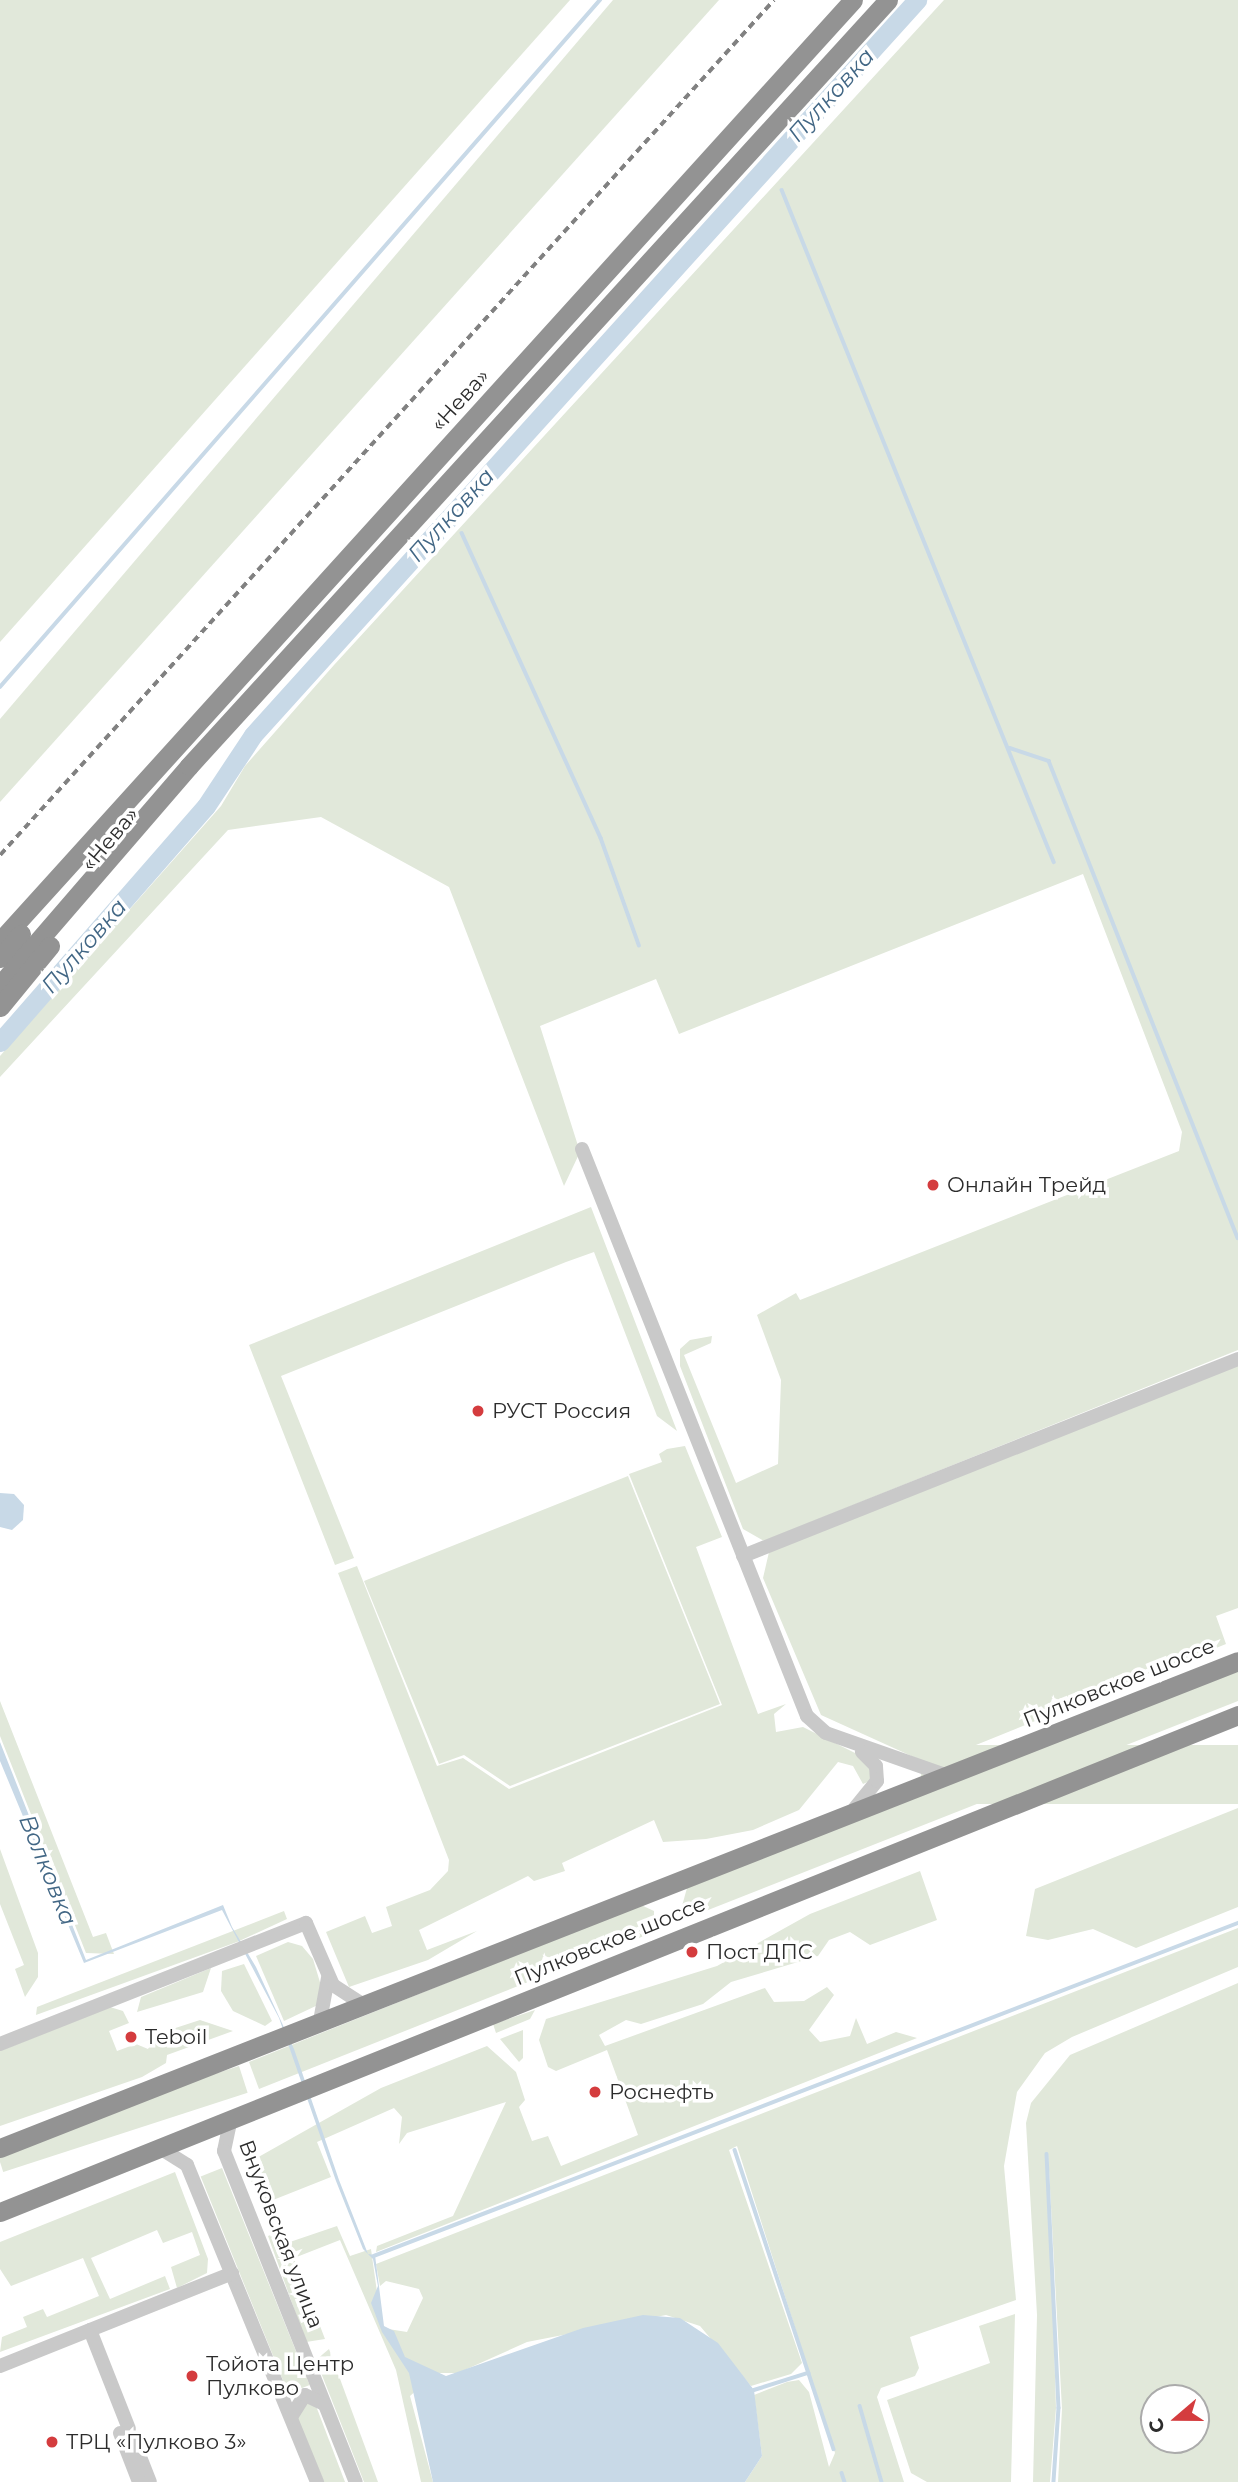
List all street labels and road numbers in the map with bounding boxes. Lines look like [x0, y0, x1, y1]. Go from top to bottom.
street label: «Нева» [425, 364, 495, 436]
street label: «Нева» [76, 802, 144, 876]
street label: Пулковское шоссе [1020, 1633, 1218, 1733]
street label: Пулковское шоссе [511, 1891, 709, 1991]
street label: Внуковская улица [234, 2136, 328, 2332]

